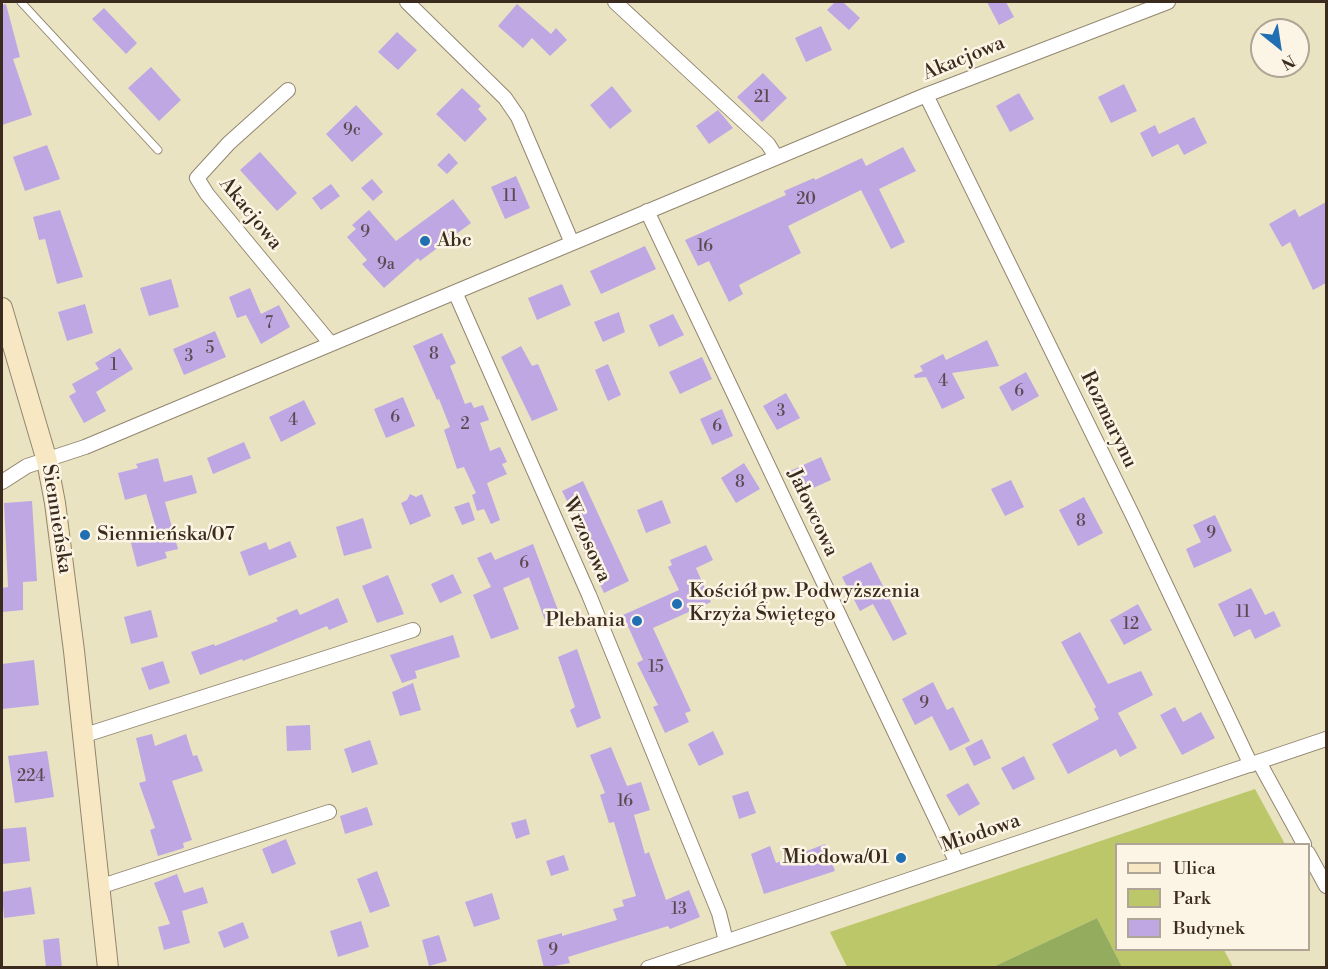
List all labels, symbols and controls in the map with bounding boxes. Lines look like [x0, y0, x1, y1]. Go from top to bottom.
north arrow [1250, 18, 1310, 78]
street label: Akacjowa [919, 32, 1009, 86]
text: N [1278, 50, 1298, 74]
house number: 21 [754, 88, 770, 108]
house number: 9c [343, 121, 361, 141]
street label: Akacjowa [213, 173, 287, 255]
house number: 11 [503, 187, 517, 207]
house number: 20 [796, 190, 816, 210]
house number: 9 [360, 223, 370, 243]
place label: Abc [437, 229, 472, 253]
marker: Abc [418, 234, 432, 248]
house number: 16 [697, 237, 713, 257]
house number: 9a [377, 255, 395, 275]
house number: 7 [265, 314, 273, 334]
house number: 5 [206, 339, 214, 359]
house number: 8 [429, 345, 439, 365]
house number: 3 [185, 347, 193, 367]
house number: 1 [111, 356, 117, 376]
street label: Rozmarynu [1074, 368, 1142, 472]
house number: 4 [938, 372, 948, 392]
house number: 6 [1014, 382, 1024, 402]
house number: 3 [777, 402, 785, 422]
house number: 6 [390, 408, 400, 428]
house number: 4 [288, 411, 298, 431]
house number: 2 [460, 415, 470, 435]
house number: 6 [712, 417, 722, 437]
street label: Siennieńska [35, 463, 77, 575]
street label: Jałowcowa [781, 465, 843, 561]
house number: 8 [735, 473, 745, 493]
street label: Wrzosowa [557, 494, 615, 586]
house number: 8 [1076, 512, 1086, 532]
place label: Siennieńska/07 [97, 523, 234, 547]
house number: 9 [1206, 524, 1216, 544]
marker: Siennieńska/07 [78, 528, 92, 542]
house number: 6 [519, 554, 529, 574]
place label: Kościół pw. Podwyższenia Krzyża Świętego [689, 580, 920, 627]
marker: Kościół pw. Podwyższenia Krzyża Świętego [670, 597, 684, 611]
house number: 11 [1236, 603, 1250, 623]
place label: Plebania [545, 609, 625, 633]
marker: Plebania [630, 614, 644, 628]
house number: 12 [1123, 615, 1139, 635]
house number: 15 [648, 658, 664, 678]
house number: 9 [919, 694, 929, 714]
house number: 224 [17, 767, 45, 787]
house number: 16 [617, 792, 633, 812]
street label: Miodowa [938, 809, 1024, 859]
legend [1115, 843, 1310, 951]
place label: Miodowa/01 [782, 846, 889, 870]
marker: Miodowa/01 [894, 851, 908, 865]
text: Ulica [1173, 857, 1216, 880]
text: Park [1173, 887, 1210, 910]
house number: 13 [671, 900, 687, 920]
text: Budynek [1173, 917, 1244, 940]
house number: 9 [548, 941, 558, 961]

